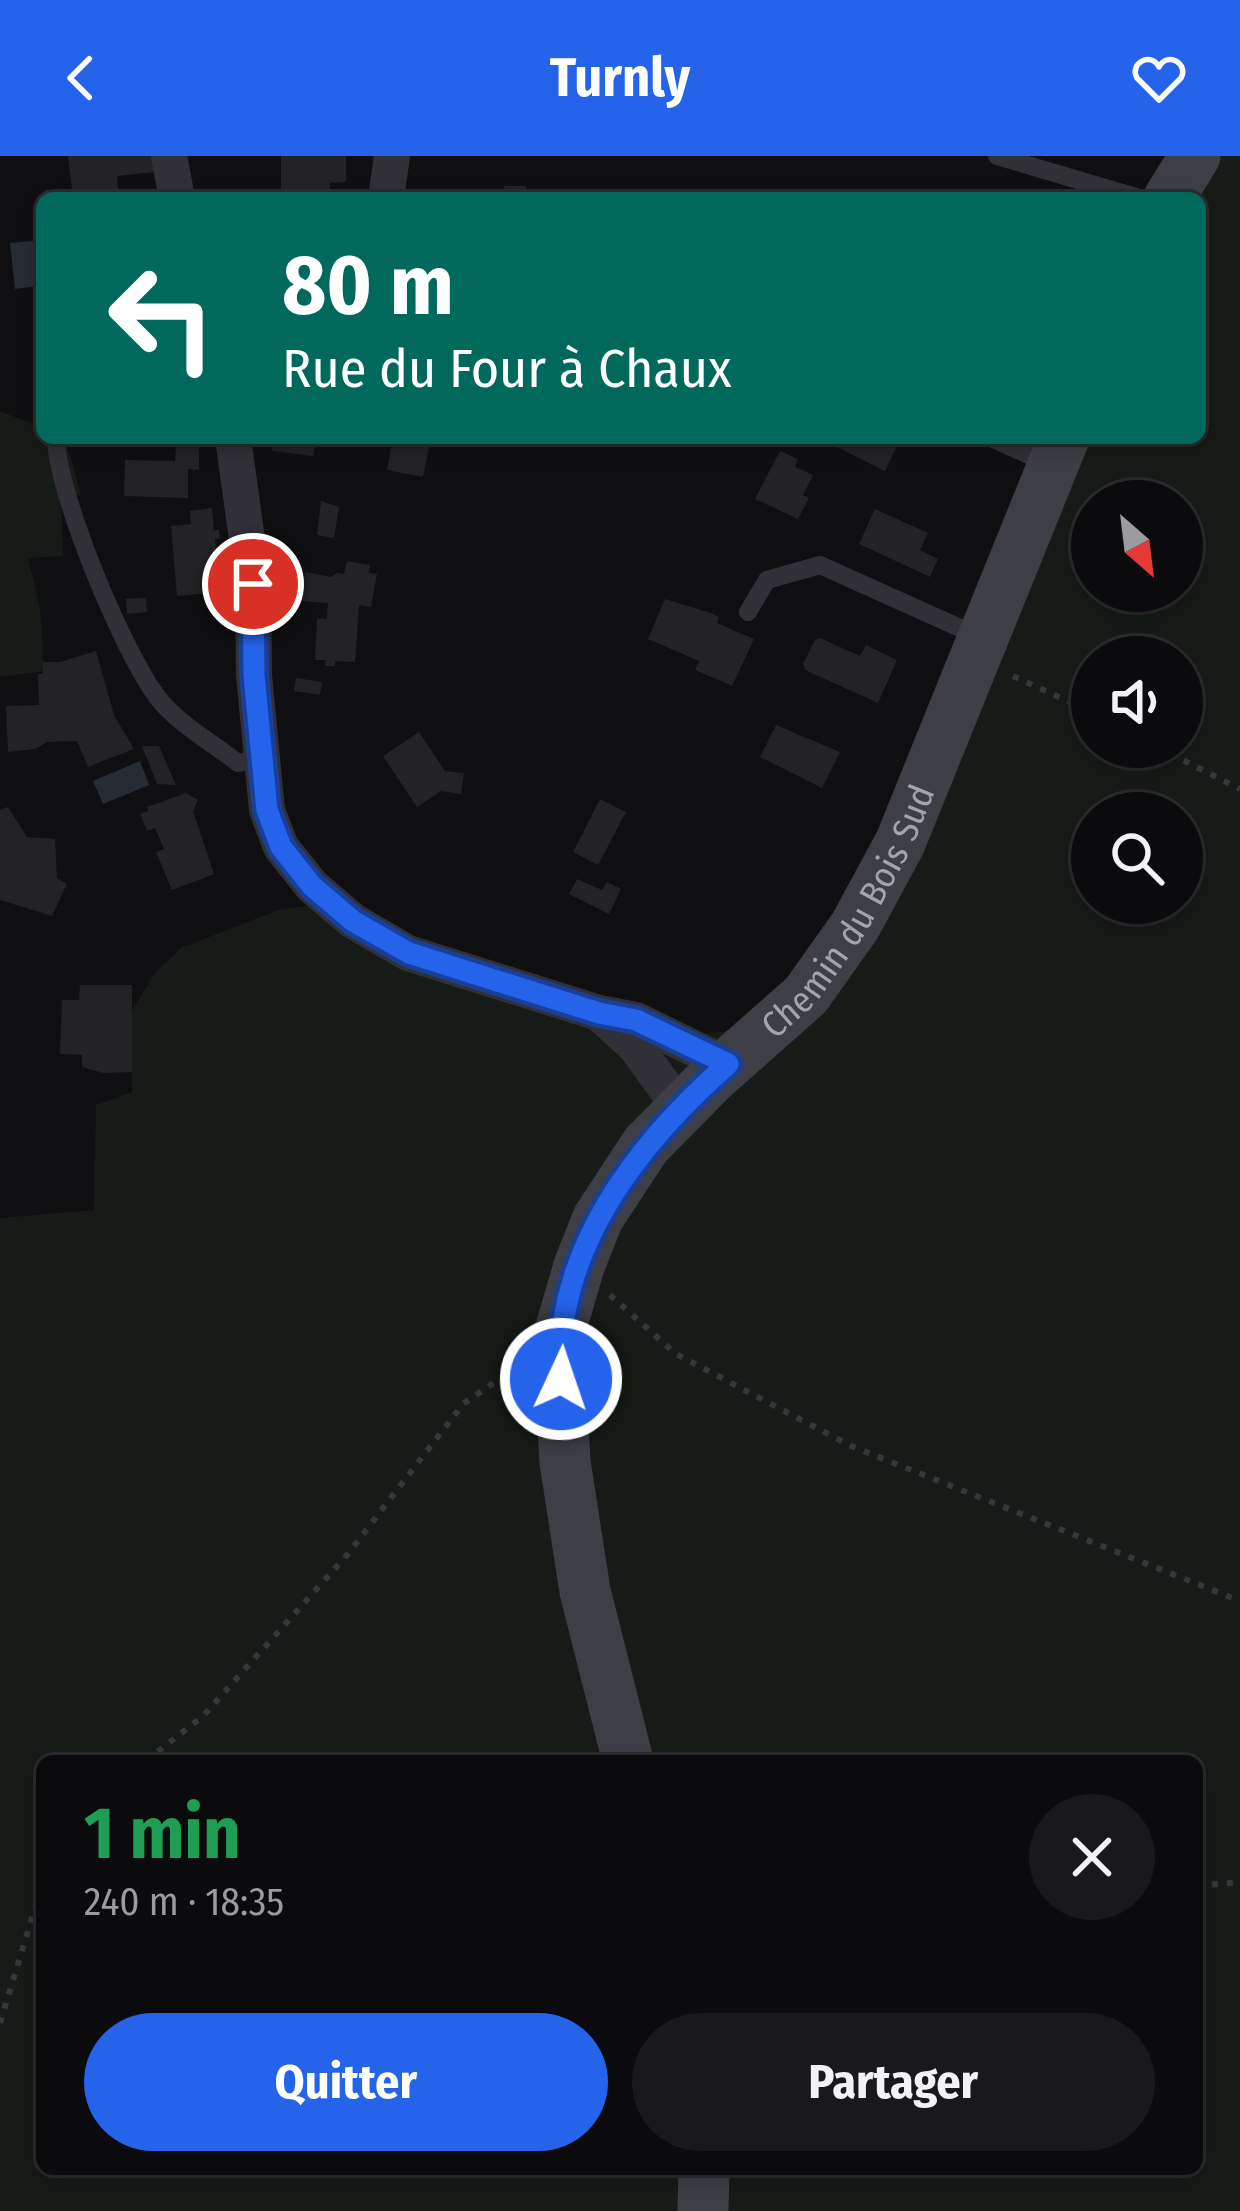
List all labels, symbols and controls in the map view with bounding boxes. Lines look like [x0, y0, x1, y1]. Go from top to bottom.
icon: back [48, 45, 114, 111]
icon: heart [1126, 45, 1192, 111]
text: Turnly [550, 46, 690, 110]
text: 80 m [282, 235, 454, 336]
icon: left [84, 240, 240, 396]
text: Rue du Four à Chaux [282, 337, 732, 401]
north arrow [1071, 480, 1203, 612]
map controls [1071, 480, 1203, 924]
pin [202, 533, 304, 635]
icon: arrive [220, 551, 286, 617]
button: sound [1071, 636, 1203, 768]
street label: Chemin du Bois Sud [752, 779, 944, 1047]
button: search [1071, 792, 1203, 924]
position arrow [498, 1316, 624, 1442]
text: 1 min [84, 1791, 241, 1877]
button: close [1029, 1794, 1155, 1920]
text: 240 m · 18:35 [84, 1879, 284, 1925]
button: Quitter [84, 2013, 608, 2151]
button: Partager [632, 2013, 1155, 2151]

